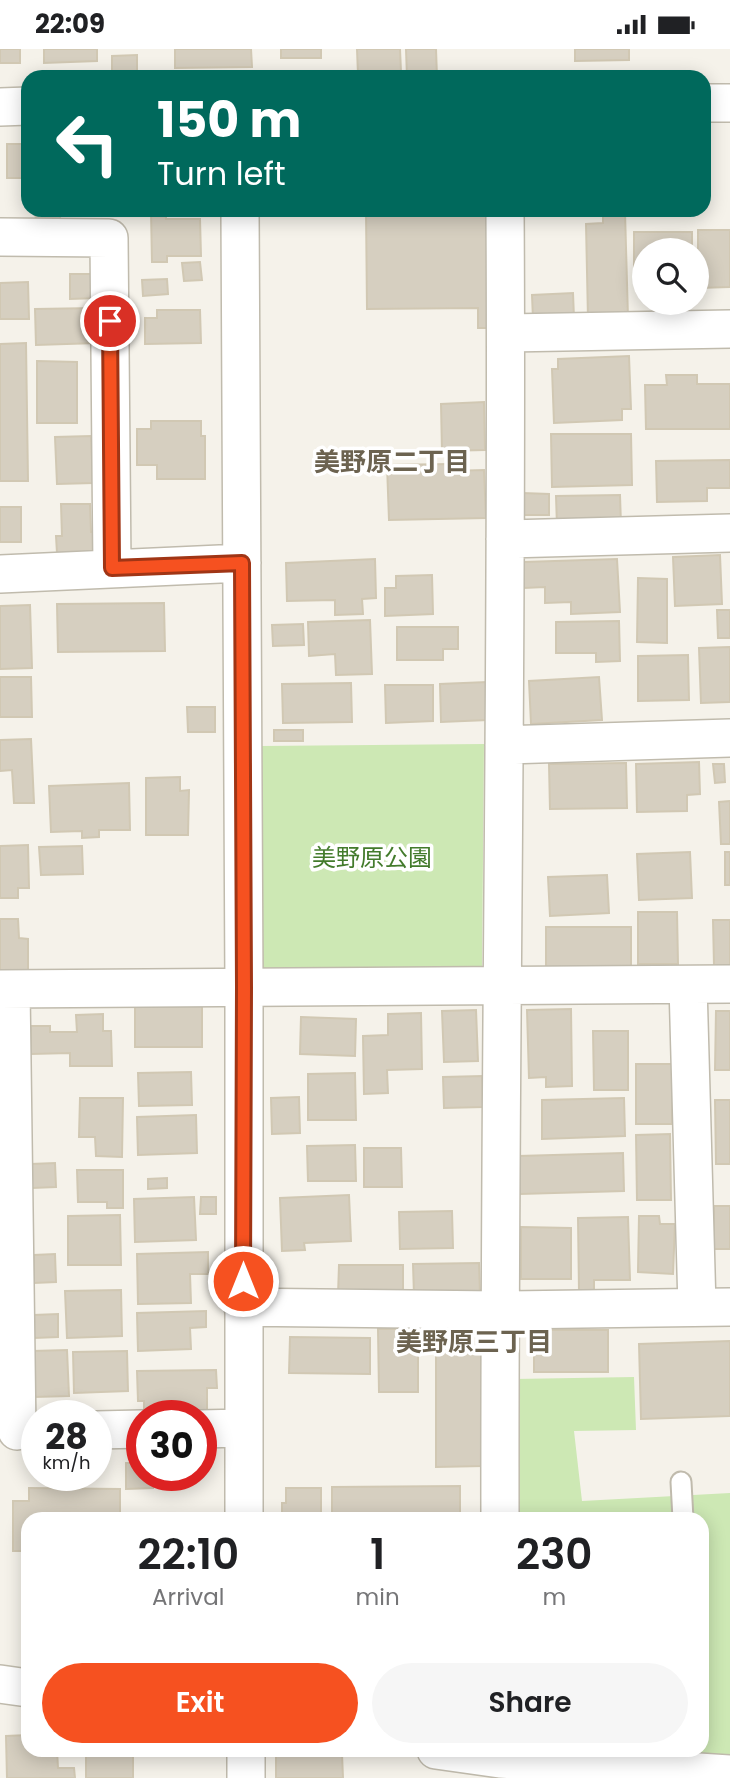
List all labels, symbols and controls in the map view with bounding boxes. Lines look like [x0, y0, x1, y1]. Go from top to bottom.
text: 22:09 [35, 6, 105, 42]
text: 150 m [157, 86, 302, 154]
icon: left [42, 98, 133, 189]
text: Turn left [157, 151, 286, 196]
map controls [632, 238, 709, 315]
button: search [632, 238, 709, 315]
pin [80, 291, 140, 351]
icon: arrive [91, 302, 129, 340]
district label: 美野原二丁目 [314, 444, 470, 480]
park label: 美野原公園 [312, 841, 432, 874]
position arrow [206, 1244, 280, 1318]
district label: 美野原三丁目 [396, 1324, 552, 1360]
speed limit sign: 30 [126, 1400, 217, 1491]
text: 28 [45, 1412, 88, 1461]
text: km/h [43, 1450, 90, 1475]
text: 22:10 [137, 1525, 239, 1584]
text: 1 [370, 1525, 385, 1584]
text: 230 [516, 1525, 593, 1584]
text: Arrival [152, 1581, 224, 1613]
text: min [356, 1581, 400, 1613]
text: m [542, 1581, 566, 1613]
button: Exit [42, 1663, 358, 1743]
button: Share [372, 1663, 688, 1743]

